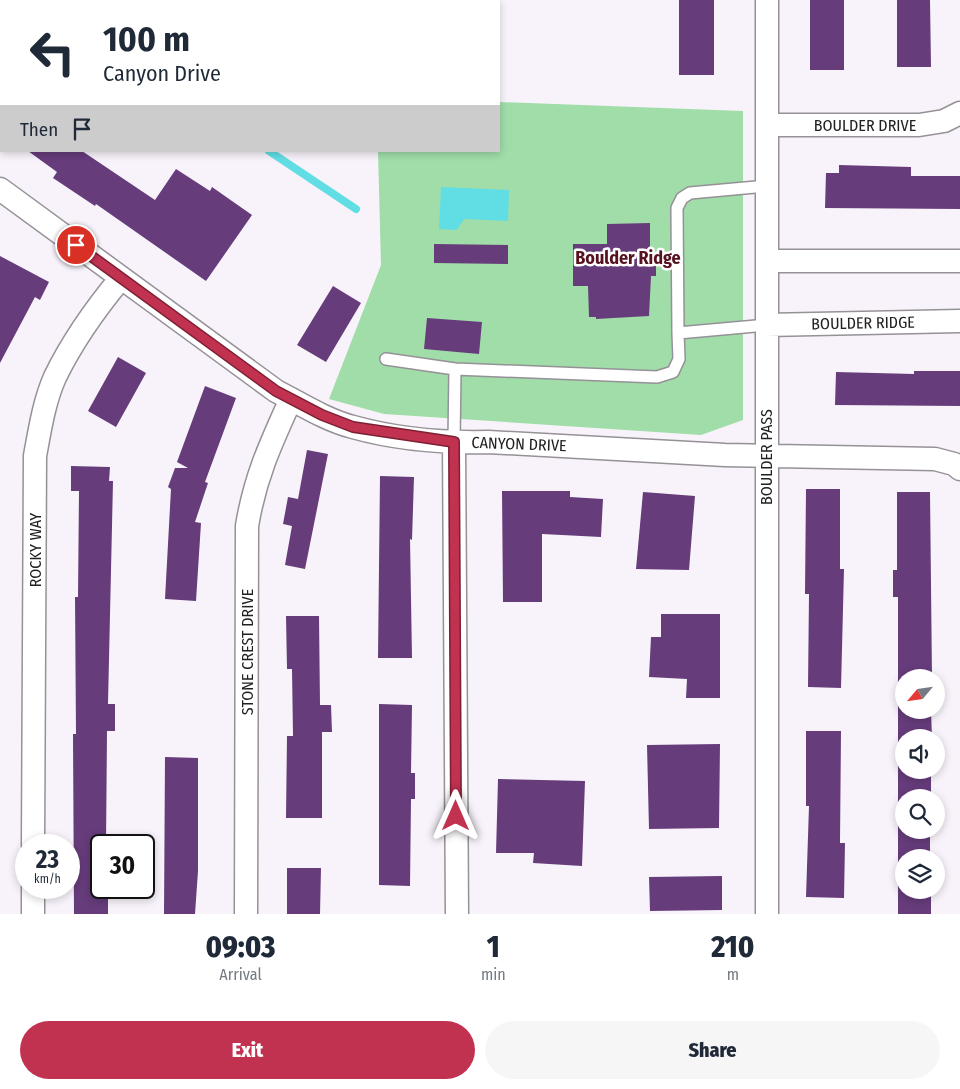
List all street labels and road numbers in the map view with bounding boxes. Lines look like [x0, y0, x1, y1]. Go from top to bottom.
street label: BOULDER DRIVE [814, 116, 916, 135]
street label: BOULDER RIDGE [811, 313, 915, 333]
street label: BOULDER PASS [757, 409, 776, 505]
street label: CANYON DRIVE [471, 433, 567, 455]
street label: ROCKY WAY [26, 513, 45, 587]
street label: STONE CREST DRIVE [238, 589, 257, 715]

